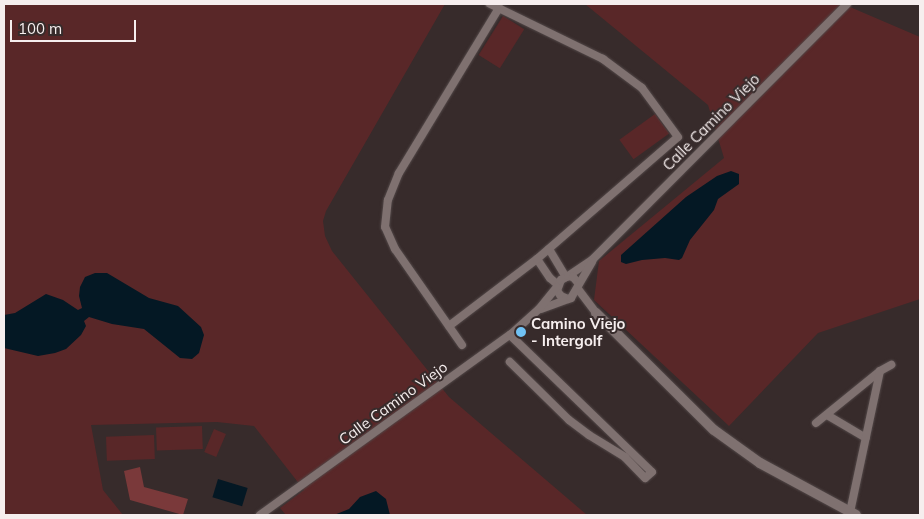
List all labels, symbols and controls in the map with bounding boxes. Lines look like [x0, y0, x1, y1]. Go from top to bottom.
scale bar [12, 10, 139, 42]
text: 100 m [18, 19, 62, 38]
street label: Calle Camino Viejo [659, 70, 763, 174]
place label: Camino Viejo - Intergolf [531, 314, 625, 349]
marker: Camino Viejo - Intergolf [515, 326, 527, 338]
street label: Calle Camino Viejo [335, 358, 451, 448]

